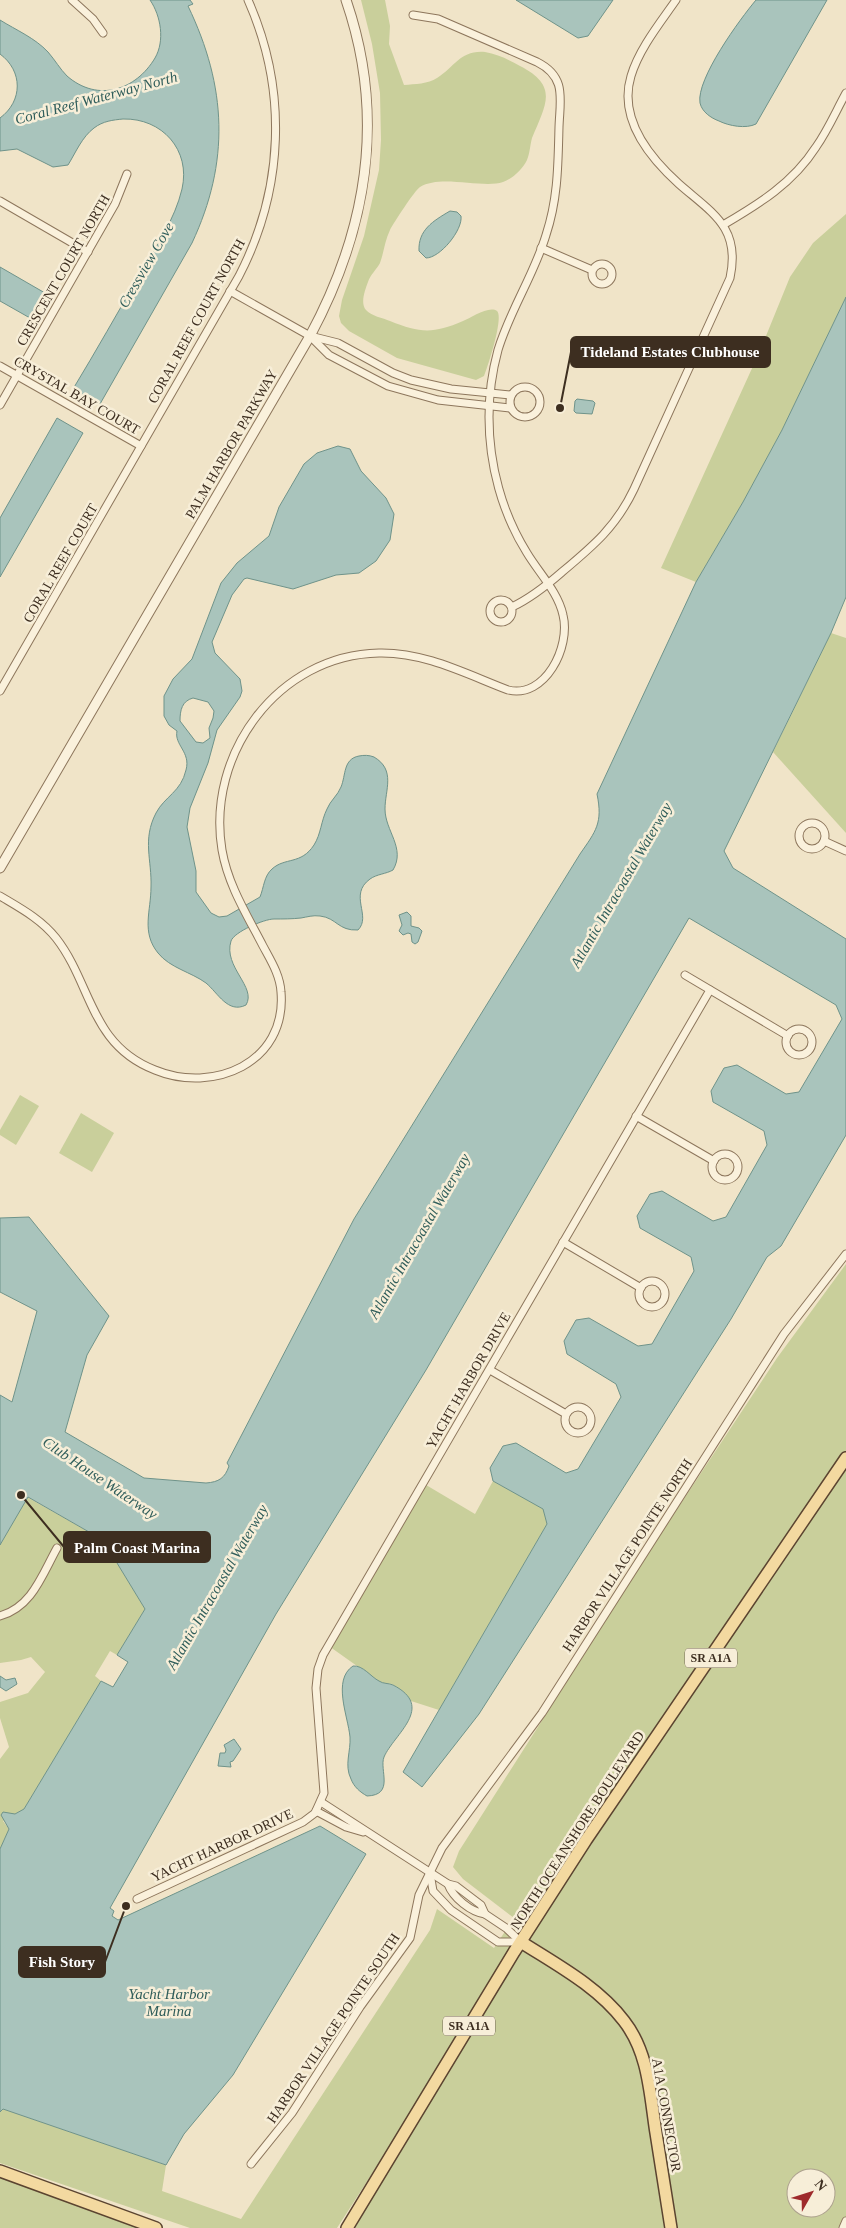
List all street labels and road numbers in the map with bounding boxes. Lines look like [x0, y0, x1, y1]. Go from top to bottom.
street label: CRESCENT COURT NORTH [14, 192, 113, 348]
street label: CORAL REEF COURT NORTH [145, 237, 248, 406]
street label: CRYSTAL BAY COURT [11, 353, 143, 438]
street label: PALM HARBOR PARKWAY [183, 367, 280, 521]
street label: CORAL REEF COURT [20, 501, 101, 625]
street label: YACHT HARBOR DRIVE [423, 1310, 514, 1451]
street label: HARBOR VILLAGE POINTE NORTH [559, 1456, 695, 1654]
road number: SR A1A [685, 1649, 737, 1668]
street label: NORTH OCEANSHORE BOULEVARD [508, 1728, 647, 1932]
street label: YACHT HARBOR DRIVE [149, 1806, 295, 1885]
street label: HARBOR VILLAGE POINTE SOUTH [264, 1931, 403, 2126]
road number: SR A1A [443, 2016, 495, 2035]
street label: A1A CONNECTOR [649, 2057, 684, 2174]

